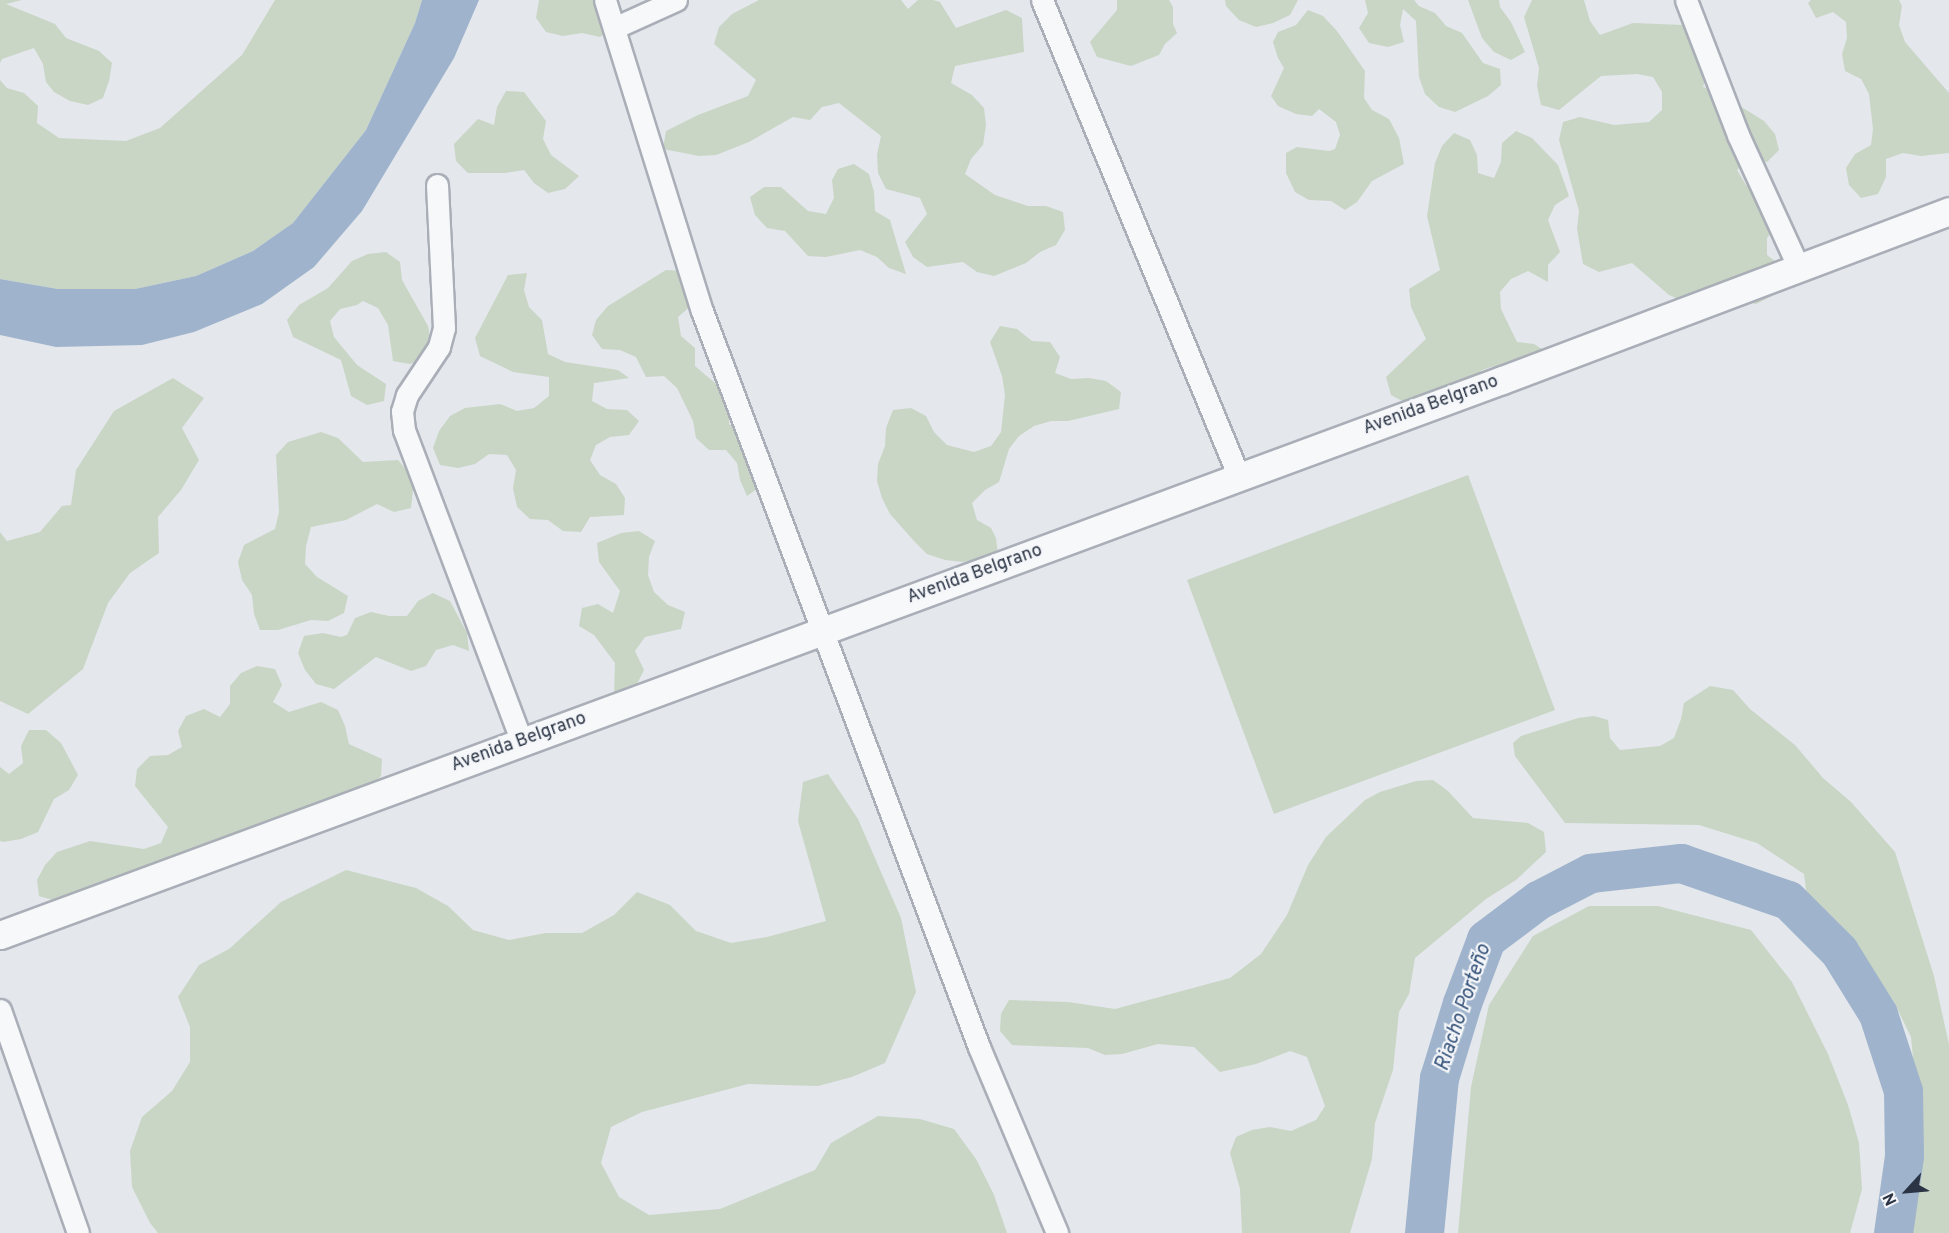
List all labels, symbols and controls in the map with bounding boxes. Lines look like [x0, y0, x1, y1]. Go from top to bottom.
street label: Avenida Belgrano [1360, 372, 1502, 440]
street label: Avenida Belgrano [904, 541, 1046, 609]
street label: Avenida Belgrano [448, 709, 590, 777]
water label: Riacho Porteño [1431, 942, 1497, 1074]
north arrow [1877, 1161, 1937, 1221]
text: N [1879, 1189, 1902, 1208]

